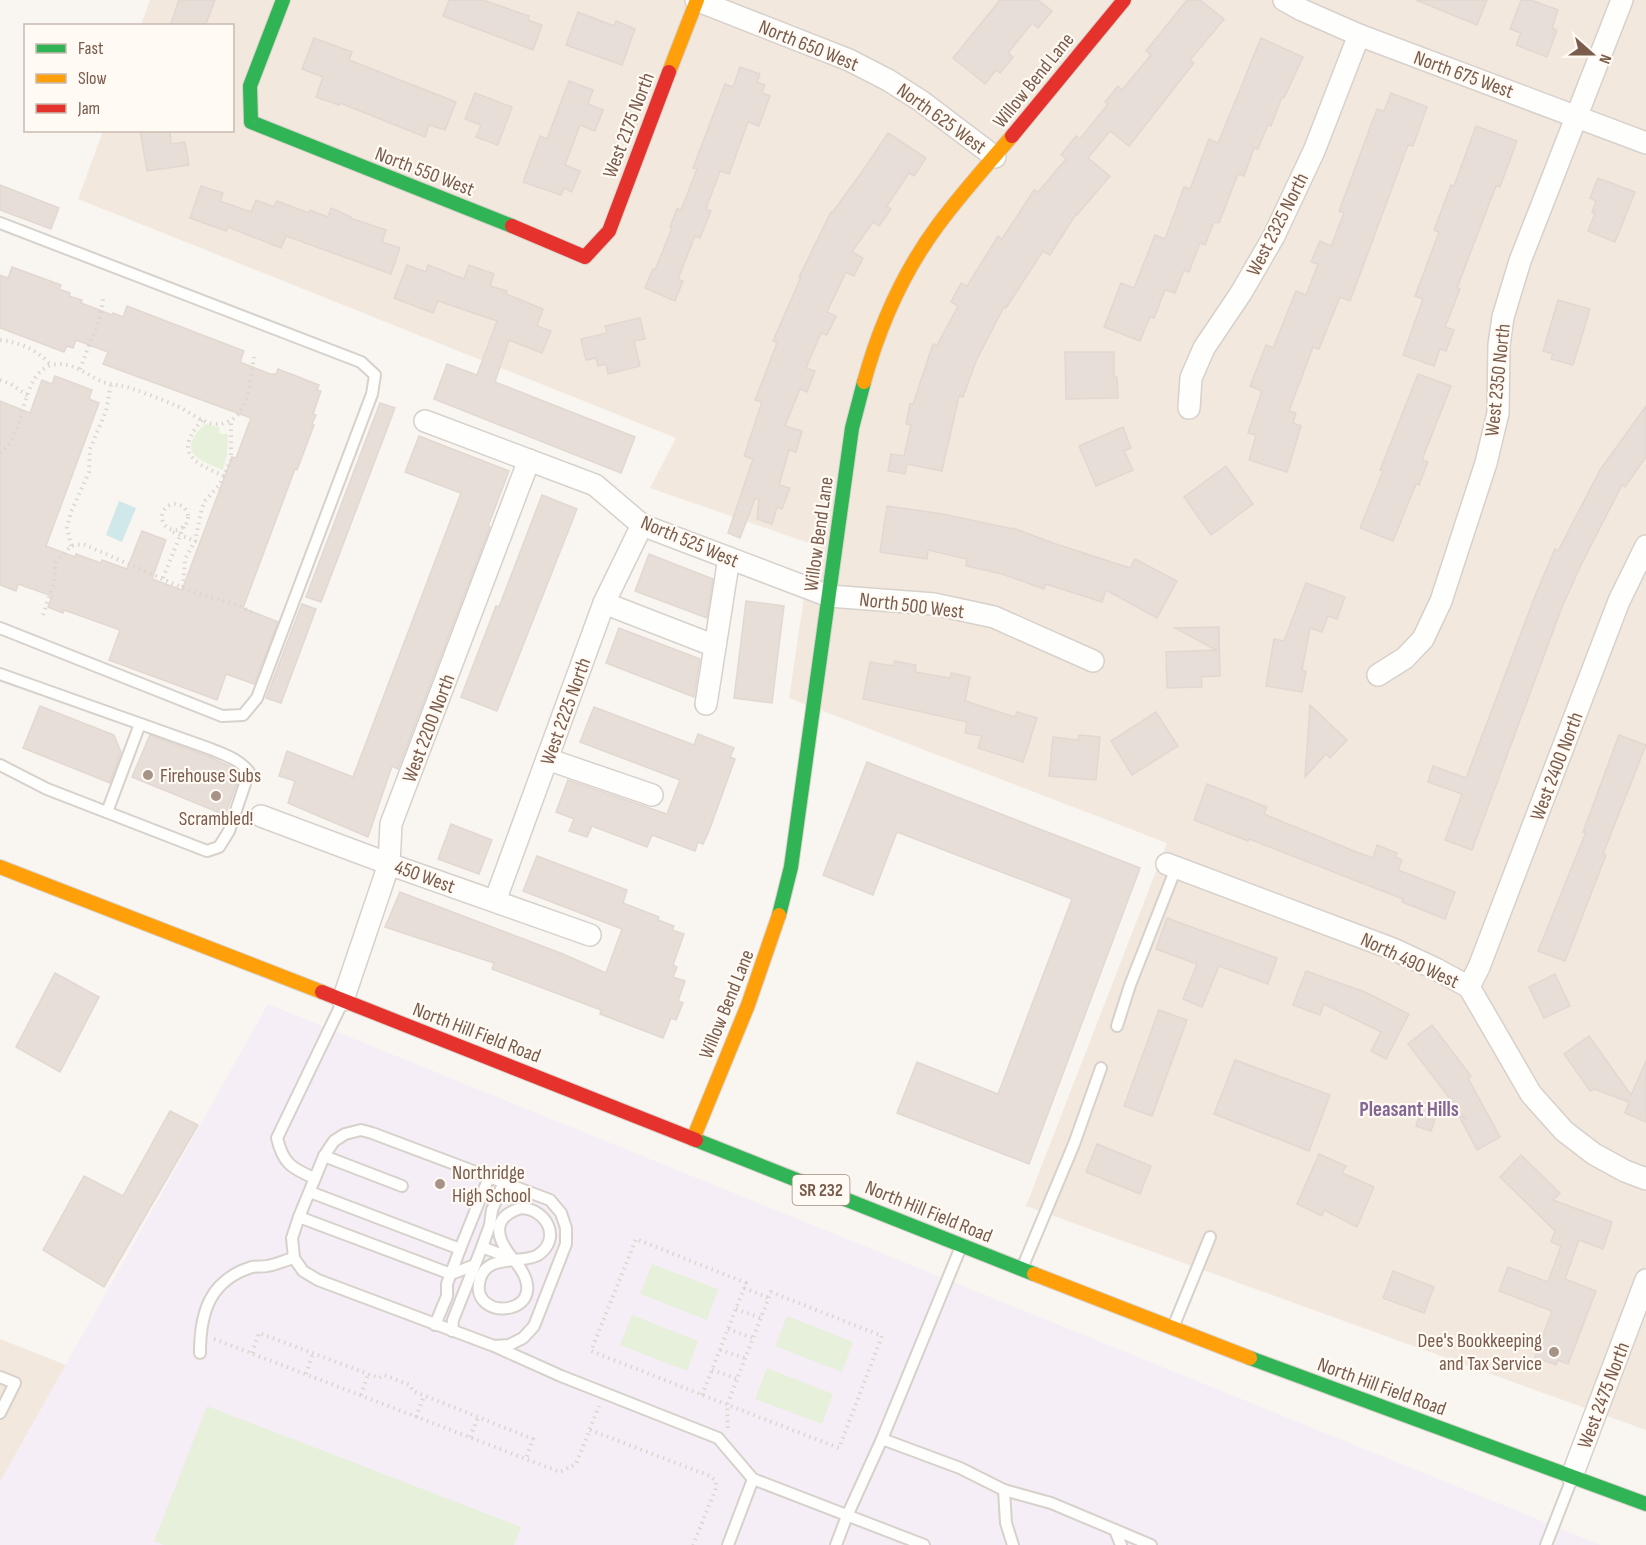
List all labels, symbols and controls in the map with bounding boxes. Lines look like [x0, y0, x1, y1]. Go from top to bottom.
street label: North 650 West [755, 15, 862, 77]
legend [24, 24, 234, 132]
north arrow [1562, 24, 1622, 84]
street label: Willow Bend Lane [988, 28, 1079, 133]
text: Fast [78, 38, 104, 59]
street label: North 675 West [1411, 46, 1517, 104]
text: N [1594, 51, 1615, 66]
text: Slow [78, 68, 107, 89]
street label: West 2175 North [598, 69, 660, 181]
street label: North 625 West [892, 78, 991, 159]
text: Jam [77, 98, 100, 119]
street label: North 550 West [372, 142, 478, 202]
street label: West 2325 North [1242, 169, 1314, 280]
street label: West 2350 North [1480, 323, 1516, 438]
street label: Willow Bend Lane [799, 475, 839, 593]
street label: North 525 West [637, 511, 742, 573]
street label: North 500 West [858, 588, 966, 624]
street label: West 2225 North [535, 654, 596, 768]
street label: West 2200 North [397, 671, 461, 786]
street label: West 2400 North [1525, 709, 1589, 824]
place label: Firehouse Subs [160, 764, 261, 788]
marker: Firehouse Subs [141, 768, 155, 782]
marker: Scrambled! [209, 789, 223, 803]
place label: Scrambled! [179, 807, 253, 831]
street label: 450 West [391, 855, 458, 899]
street label: North 490 West [1357, 928, 1463, 994]
street label: Willow Bend Lane [694, 946, 760, 1062]
street label: North Hill Field Road [409, 998, 544, 1068]
district label: Pleasant Hills [1359, 1097, 1459, 1122]
place label: Northridge High School [452, 1161, 531, 1208]
road number: SR 232 [792, 1175, 850, 1205]
street label: North Hill Field Road [862, 1176, 996, 1248]
marker: Northridge High School [433, 1177, 447, 1191]
place label: Dee's Bookkeeping and Tax Service [1418, 1329, 1542, 1376]
street label: West 2475 North [1573, 1339, 1635, 1452]
marker: Dee's Bookkeeping and Tax Service [1547, 1345, 1561, 1359]
street label: North Hill Field Road [1314, 1353, 1449, 1421]

